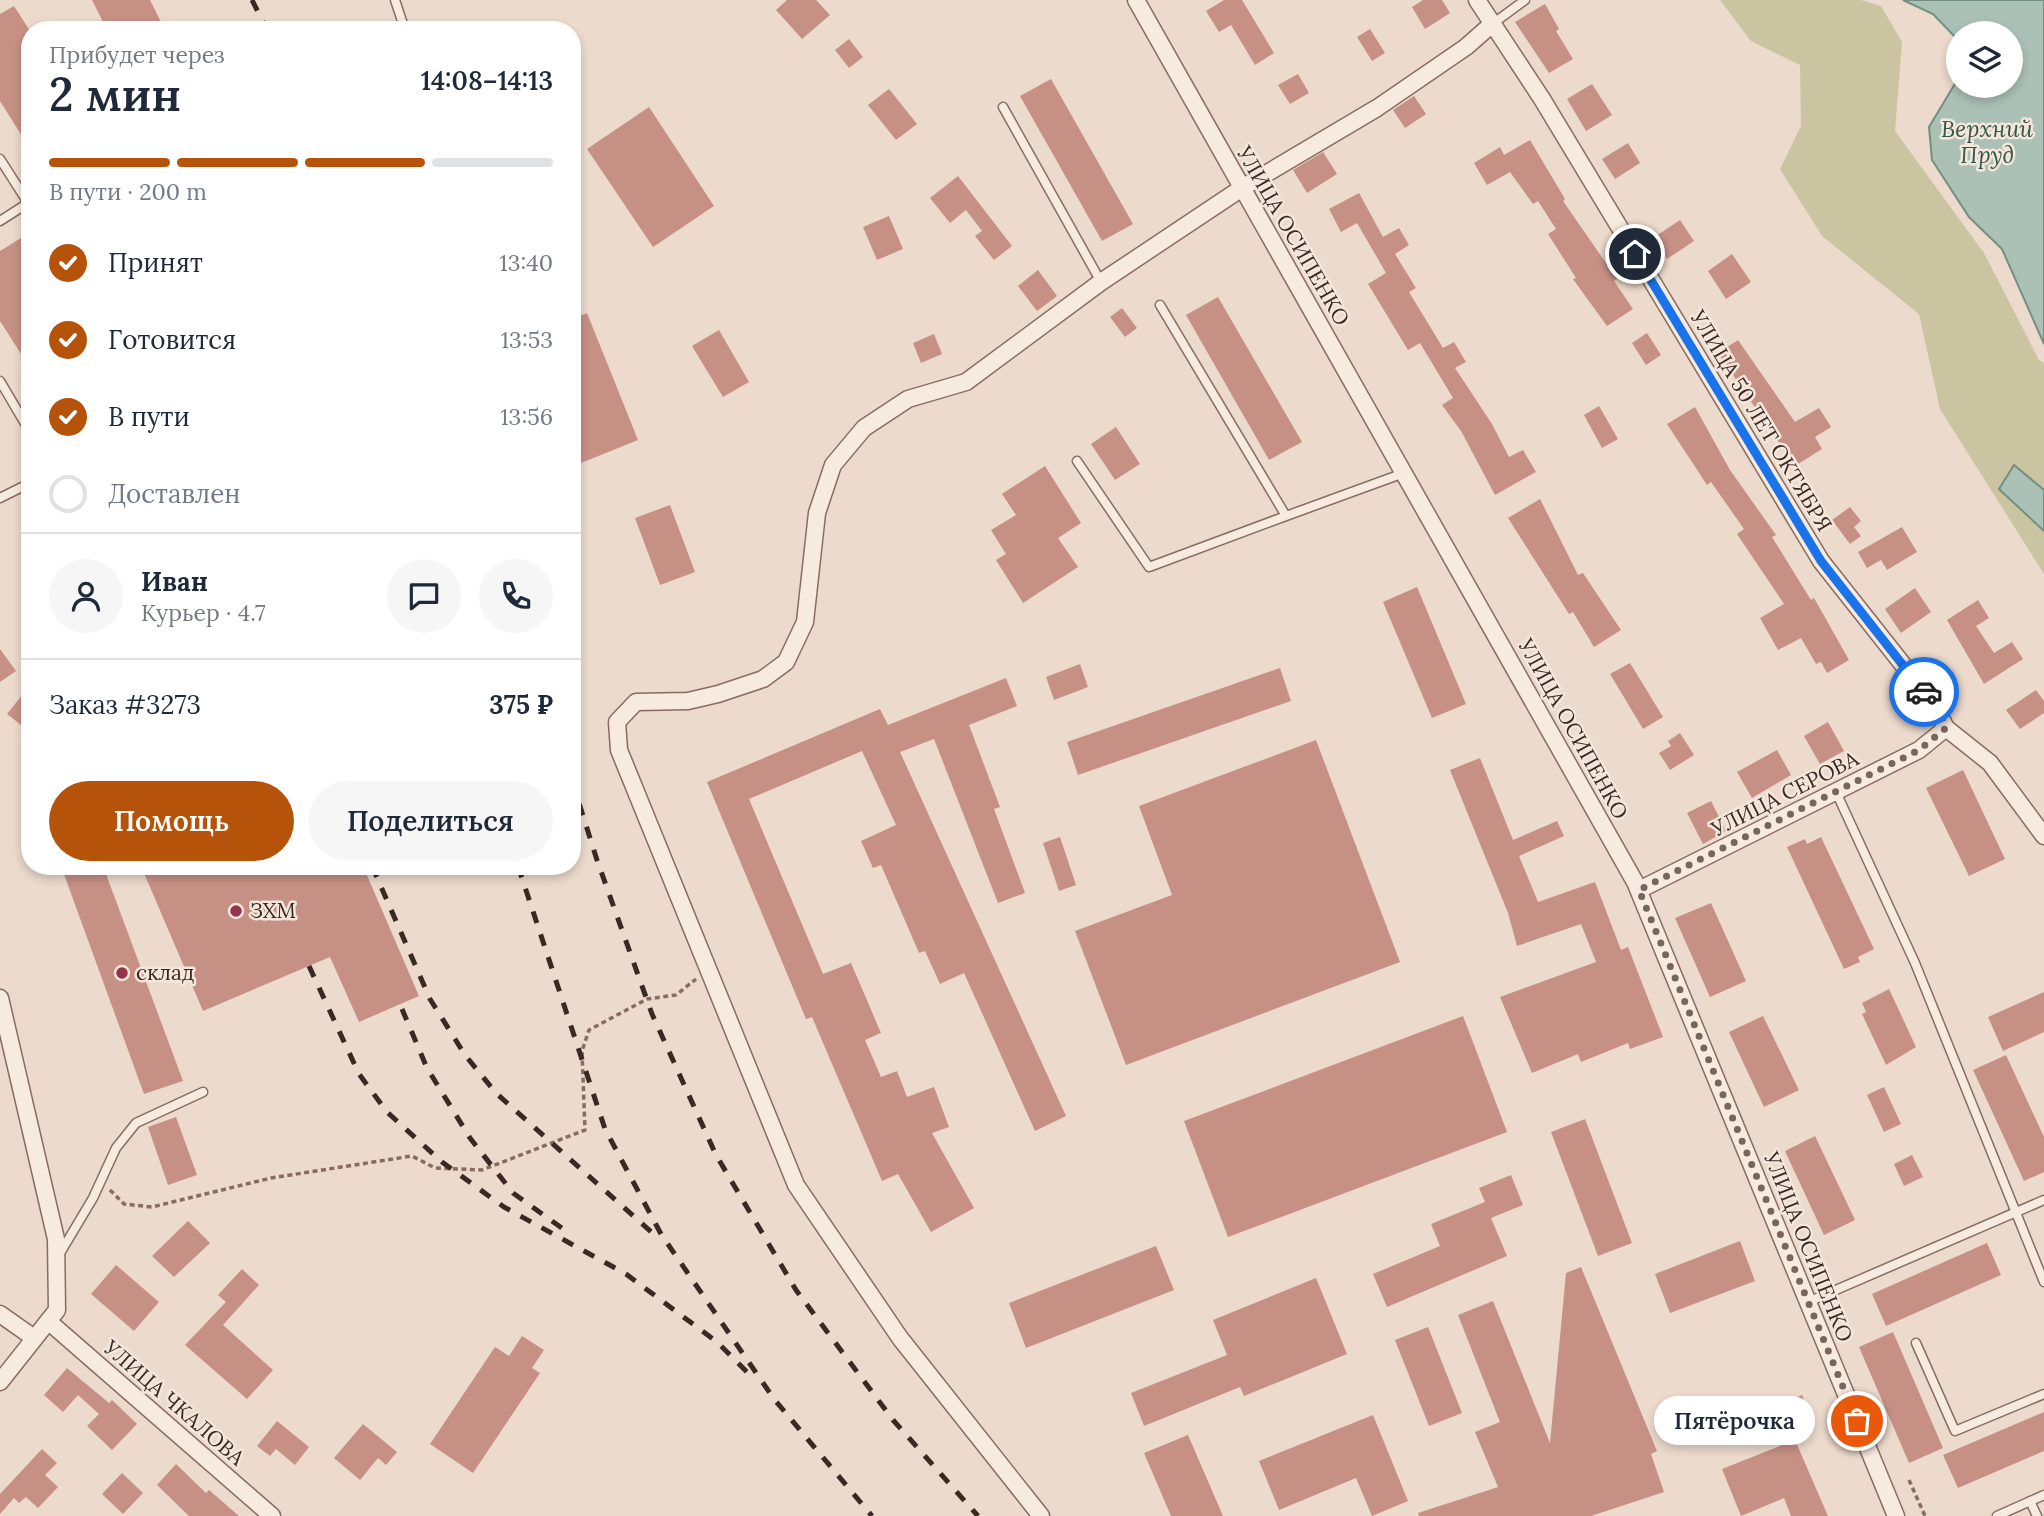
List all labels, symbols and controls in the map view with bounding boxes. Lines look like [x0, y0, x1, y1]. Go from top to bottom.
map controls [1946, 21, 2023, 98]
button: layers [1946, 21, 2023, 98]
text: Прибудет через [49, 40, 225, 69]
text: 14:08–14:13 [421, 64, 553, 97]
text: 2 мин [49, 65, 181, 124]
water label: Верхний Пруд [1941, 114, 2033, 169]
street label: УЛИЦА ОСИПЕНКО [1231, 140, 1356, 330]
text: В пути · 200 m [49, 177, 207, 206]
pin [1605, 224, 1665, 284]
icon: home [1616, 235, 1654, 273]
icon: check [49, 244, 87, 282]
text: Принят [108, 246, 203, 279]
text: 13:40 [499, 248, 553, 277]
street label: УЛИЦА 50 ЛЕТ ОКТЯБРЯ [1684, 304, 1838, 536]
icon: check [49, 321, 87, 359]
text: Готовится [108, 323, 236, 356]
text: 13:53 [501, 325, 553, 354]
icon: check [49, 398, 87, 436]
text: В пути [108, 400, 190, 433]
text: 13:56 [500, 402, 553, 431]
text: Доставлен [108, 477, 241, 510]
button: person [49, 559, 123, 633]
button: chat [387, 559, 461, 633]
button: phone [479, 559, 553, 633]
text: Иван [141, 565, 208, 598]
text: Курьер · 4.7 [141, 598, 266, 627]
street label: УЛИЦА ОСИПЕНКО [1512, 633, 1634, 824]
courier [1889, 657, 1959, 727]
icon: car [1905, 673, 1943, 711]
text: Заказ #3273 [49, 688, 201, 721]
text: 375 ₽ [489, 688, 553, 721]
street label: УЛИЦА СЕРОВА [1706, 744, 1864, 843]
button: Помощь [49, 781, 294, 861]
button: Поделиться [308, 781, 553, 861]
place label: ЗХМ [250, 897, 296, 924]
marker: ЗХМ [228, 903, 244, 919]
place label: склад [136, 959, 194, 986]
marker: склад [114, 965, 130, 981]
street label: УЛИЦА ОСИПЕНКО [1758, 1147, 1859, 1346]
street label: УЛИЦА ЧКАЛОВА [98, 1333, 251, 1472]
pin [1827, 1391, 1887, 1451]
callout: Пятёрочка [1654, 1396, 1815, 1446]
icon: bag [1838, 1402, 1876, 1440]
text: Пятёрочка [1674, 1406, 1795, 1435]

